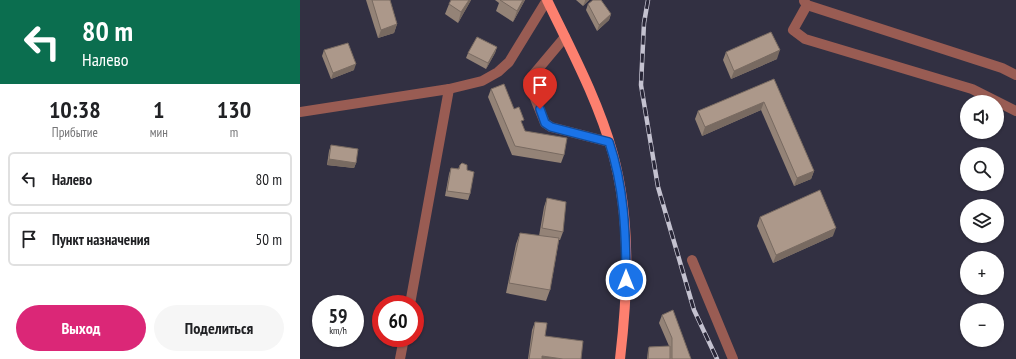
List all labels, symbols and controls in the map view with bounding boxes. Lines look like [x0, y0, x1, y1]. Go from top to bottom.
text: 80 m [82, 12, 133, 49]
icon: left [16, 16, 68, 68]
text: Налево [82, 48, 129, 71]
pin [523, 68, 557, 109]
icon: arrive [529, 74, 551, 96]
text: 10:38 [49, 94, 101, 125]
text: 1 [153, 94, 164, 125]
text: 130 [217, 94, 251, 125]
map controls [960, 95, 1004, 347]
button: sound [960, 95, 1004, 139]
text: Прибытие [52, 124, 98, 141]
text: мин [150, 124, 168, 141]
text: m [230, 124, 238, 141]
button: search [960, 147, 1004, 191]
icon: left [18, 168, 40, 190]
text: Налево [52, 170, 92, 189]
text: 80 m [256, 170, 282, 189]
button: layers [960, 199, 1004, 243]
icon: arrive [18, 228, 40, 250]
text: Пункт назначения [52, 230, 150, 249]
text: 50 m [256, 230, 282, 249]
button: + [960, 251, 1004, 295]
position arrow [605, 259, 647, 301]
speed limit sign: 60 [372, 295, 424, 347]
text: 59 [328, 303, 348, 329]
button: − [960, 303, 1004, 347]
button: Выход [16, 305, 146, 351]
button: Поделиться [154, 305, 284, 351]
text: km/h [329, 324, 347, 337]

